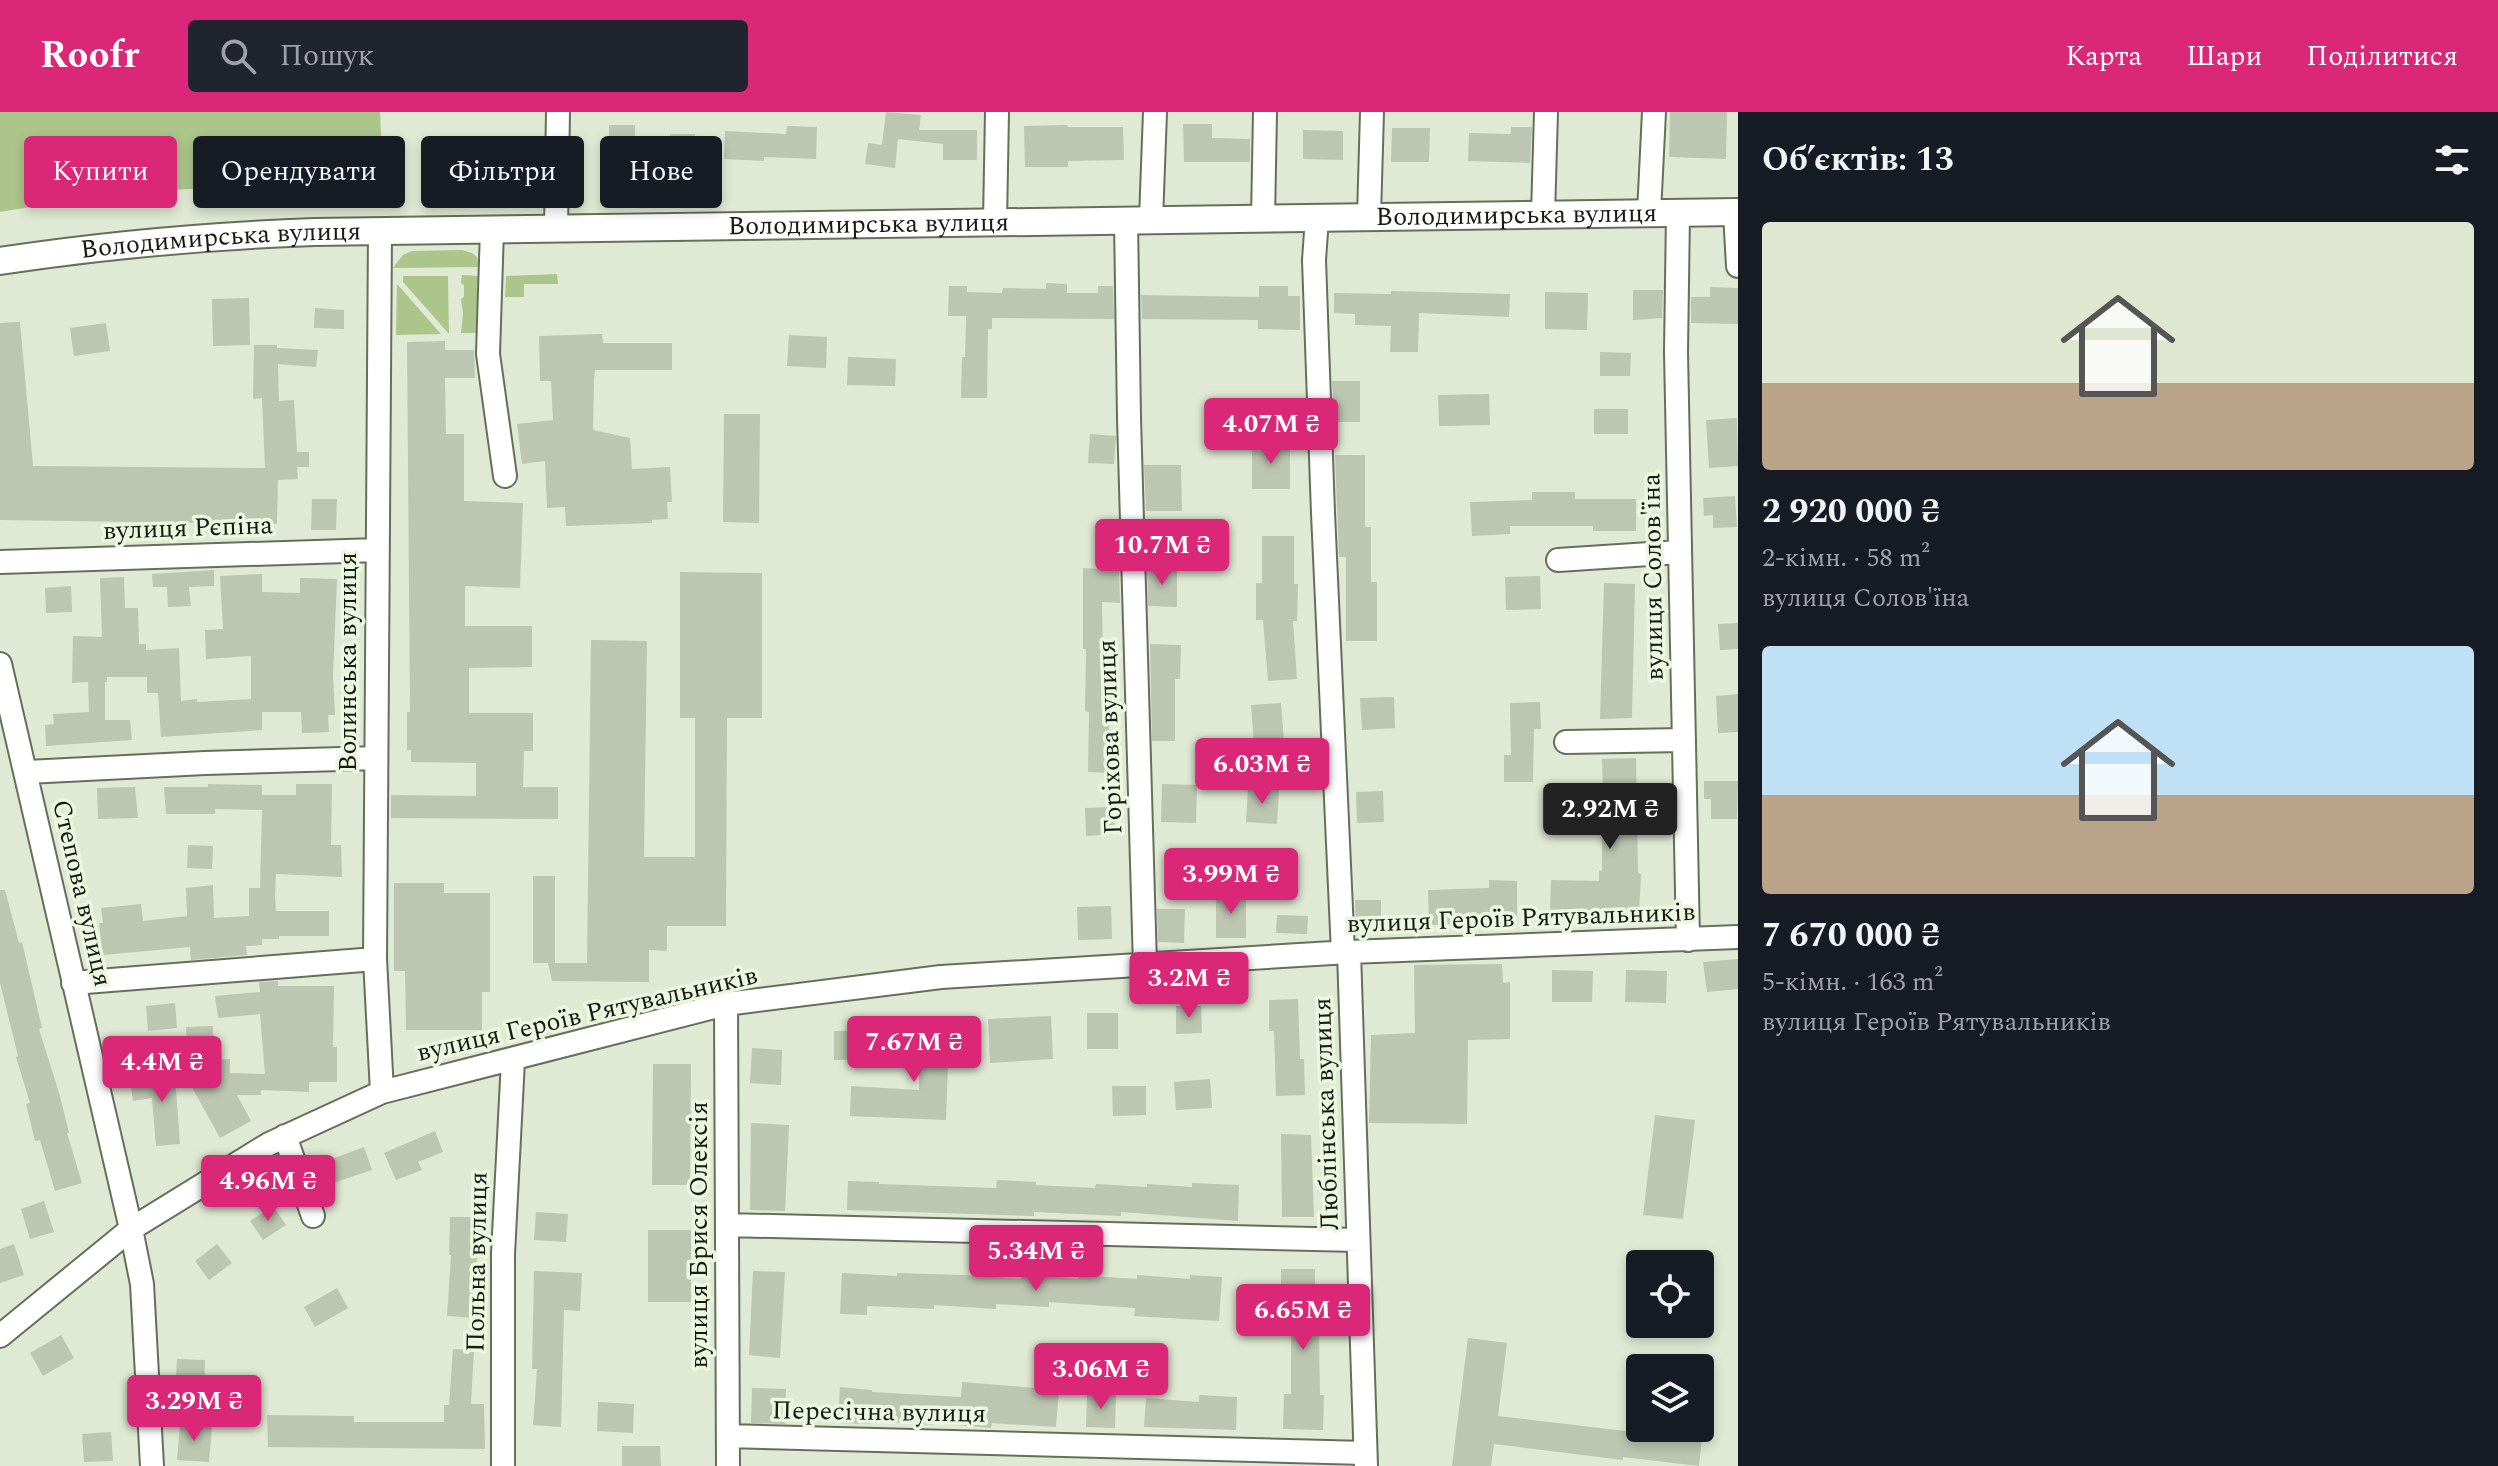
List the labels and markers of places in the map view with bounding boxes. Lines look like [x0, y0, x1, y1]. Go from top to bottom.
pin: 4.07M ₴ [1197, 398, 1345, 466]
pin: 10.7M ₴ [1088, 519, 1236, 587]
pin: 6.03M ₴ [1188, 738, 1336, 806]
pin: 2.92M ₴ [1536, 783, 1684, 851]
pin: 3.99M ₴ [1157, 848, 1305, 916]
pin: 3.2M ₴ [1124, 952, 1254, 1020]
pin: 7.67M ₴ [840, 1016, 988, 1084]
pin: 4.4M ₴ [97, 1036, 227, 1104]
pin: 4.96M ₴ [194, 1155, 342, 1223]
pin: 5.34M ₴ [962, 1225, 1110, 1293]
pin: 6.65M ₴ [1229, 1284, 1377, 1352]
pin: 3.06M ₴ [1027, 1343, 1175, 1411]
pin: 3.29M ₴ [120, 1375, 268, 1443]

